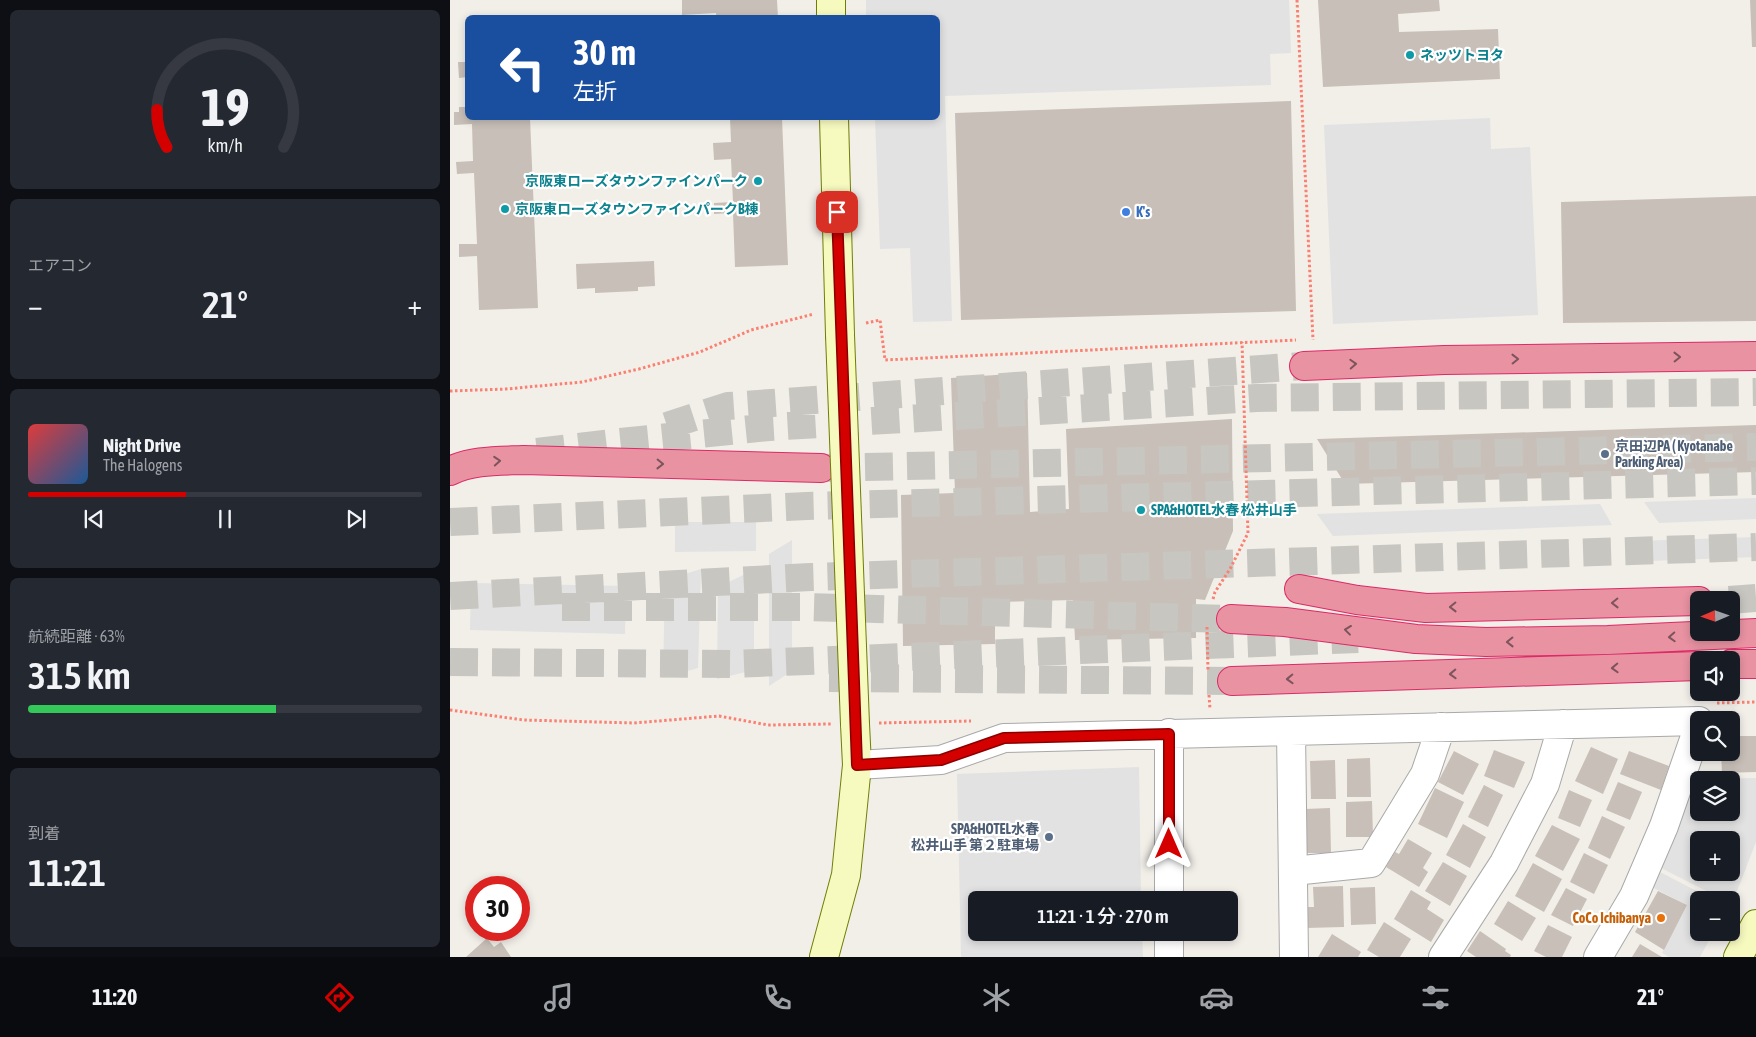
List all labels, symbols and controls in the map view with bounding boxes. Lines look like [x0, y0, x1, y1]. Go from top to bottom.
text: 30 m [573, 32, 636, 72]
icon: left [490, 35, 555, 100]
place label: ネッツトヨタ [1420, 47, 1504, 63]
marker: ネッツトヨタ [1404, 49, 1416, 61]
text: 19 [201, 77, 249, 137]
text: 左折 [573, 78, 617, 104]
text: km/h [207, 135, 243, 156]
place label: 京阪東ローズタウンファインパーク [525, 173, 748, 189]
marker: 京阪東ローズタウンファインパーク [752, 175, 764, 187]
pin [816, 191, 858, 233]
icon: arrive [823, 198, 851, 226]
place label: 京阪東ローズタウンファインパークB棟 [515, 201, 759, 217]
marker: 京阪東ローズタウンファインパークB棟 [499, 203, 511, 215]
place label: K's [1136, 204, 1150, 220]
marker: K's [1120, 206, 1132, 218]
text: エアコン [28, 256, 92, 274]
text: 21° [202, 283, 248, 326]
text: − [28, 289, 43, 321]
text: + [407, 289, 422, 321]
one-way arrow [1674, 352, 1682, 362]
one-way arrow [1512, 354, 1519, 364]
one-way arrow [1349, 359, 1357, 370]
text: Night Drive [103, 434, 181, 456]
place label: 京田辺PA ( Kyotanabe Parking Area) [1615, 438, 1733, 470]
marker: 京田辺PA ( Kyotanabe Parking Area) [1599, 448, 1611, 460]
text: The Halogens [103, 456, 183, 474]
one-way arrow [493, 456, 501, 467]
one-way arrow [656, 459, 664, 469]
place label: SPA&HOTEL水春 松井山手 [1151, 502, 1297, 518]
marker: SPA&HOTEL水春 松井山手 [1135, 504, 1147, 516]
icon: previous [80, 505, 108, 533]
icon: pause [211, 505, 239, 533]
icon: next [342, 505, 370, 533]
north arrow [1690, 591, 1740, 641]
map controls [1690, 591, 1740, 941]
one-way arrow [1611, 598, 1619, 609]
one-way arrow [1448, 602, 1456, 612]
one-way arrow [1344, 625, 1352, 636]
text: 航続距離 · 63% [28, 627, 125, 645]
one-way arrow [1668, 631, 1676, 642]
one-way arrow [1506, 636, 1514, 647]
button: sound [1690, 651, 1740, 701]
text: 315 km [28, 654, 131, 697]
one-way arrow [1611, 663, 1619, 674]
one-way arrow [1448, 669, 1456, 679]
one-way arrow [1286, 674, 1294, 684]
button: search [1690, 711, 1740, 761]
button: layers [1690, 771, 1740, 821]
position arrow [1142, 817, 1194, 869]
place label: SPA&HOTEL水春 松井山手 第２駐車場 [911, 821, 1039, 853]
text: 到着 [28, 824, 60, 842]
marker: SPA&HOTEL水春 松井山手 第２駐車場 [1043, 831, 1055, 843]
button: + [1690, 831, 1740, 881]
text: 11:21 [28, 851, 106, 894]
speed limit sign: 30 [465, 876, 530, 941]
button: − [1690, 891, 1740, 941]
text: 11:21 · 1 分 · 270 m [1037, 905, 1169, 927]
place label: CoCo Ichibanya [1572, 910, 1651, 926]
marker: CoCo Ichibanya [1655, 912, 1667, 924]
icon: directions [322, 980, 357, 1015]
icon: music [541, 980, 576, 1015]
icon: phone [760, 980, 795, 1015]
icon: climate [979, 980, 1014, 1015]
icon: car [1199, 980, 1234, 1015]
icon: filters [1418, 980, 1453, 1015]
text: 11:20 [92, 984, 137, 1010]
text: 21° [1637, 984, 1664, 1010]

